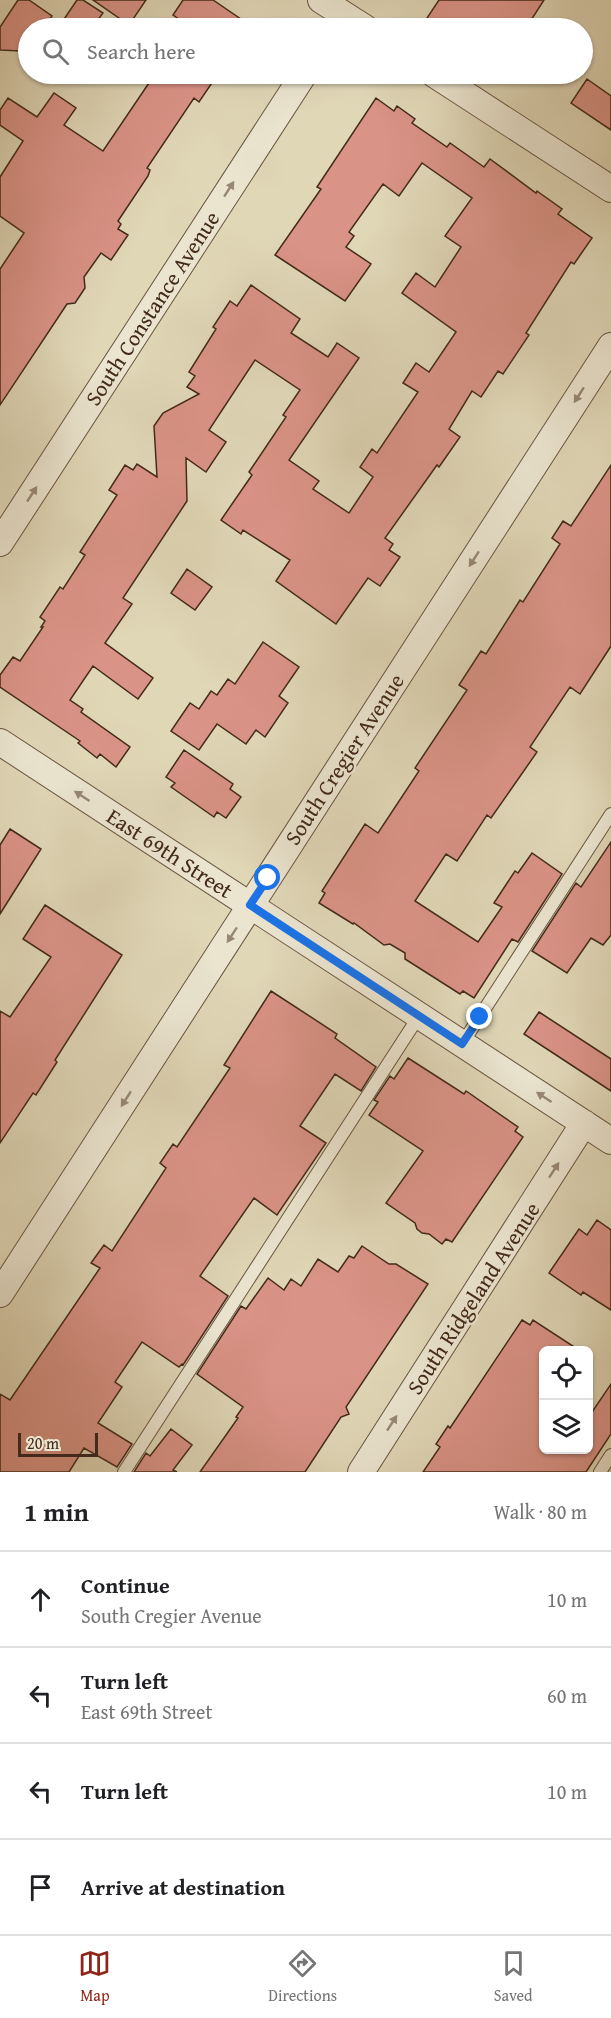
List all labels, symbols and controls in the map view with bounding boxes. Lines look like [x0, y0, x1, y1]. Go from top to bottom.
search box [18, 18, 593, 84]
icon: search [39, 35, 72, 68]
text: Search here [87, 35, 196, 67]
one-way arrow [223, 181, 234, 197]
street label: South Constance Avenue [77, 204, 227, 412]
one-way arrow [574, 387, 585, 403]
one-way arrow [26, 486, 38, 502]
one-way arrow [468, 551, 479, 567]
street label: South Cregier Avenue [276, 667, 412, 851]
one-way arrow [74, 790, 90, 801]
street label: East 69th Street [101, 800, 240, 906]
route start [254, 864, 280, 890]
one-way arrow [226, 927, 237, 943]
route end [466, 1003, 492, 1029]
one-way arrow [121, 1091, 132, 1107]
one-way arrow [536, 1092, 553, 1103]
one-way arrow [549, 1162, 560, 1178]
street label: South Ridgeland Avenue [399, 1195, 547, 1401]
map controls [539, 1346, 593, 1454]
button: locate [539, 1346, 593, 1400]
button: layers [539, 1400, 593, 1454]
one-way arrow [387, 1415, 398, 1431]
scale bar [18, 1430, 98, 1458]
text: 20 m [27, 1431, 59, 1455]
text: 1 min [24, 1492, 89, 1531]
text: Walk · 80 m [493, 1497, 587, 1526]
text: Continue [81, 1569, 170, 1601]
icon: ahead [24, 1583, 57, 1616]
text: 10 m [547, 1585, 587, 1614]
text: South Cregier Avenue [81, 1601, 262, 1630]
text: Turn left [81, 1665, 168, 1697]
icon: left [24, 1679, 57, 1712]
text: 60 m [547, 1681, 587, 1710]
text: East 69th Street [81, 1697, 213, 1726]
icon: left [24, 1775, 57, 1808]
text: Turn left [81, 1775, 168, 1807]
text: 10 m [547, 1777, 587, 1806]
icon: arrive [24, 1871, 57, 1904]
text: Arrive at destination [81, 1871, 285, 1903]
tab: Map [78, 1947, 111, 2007]
tab: Directions [268, 1947, 337, 2007]
tab: Saved [494, 1947, 533, 2007]

